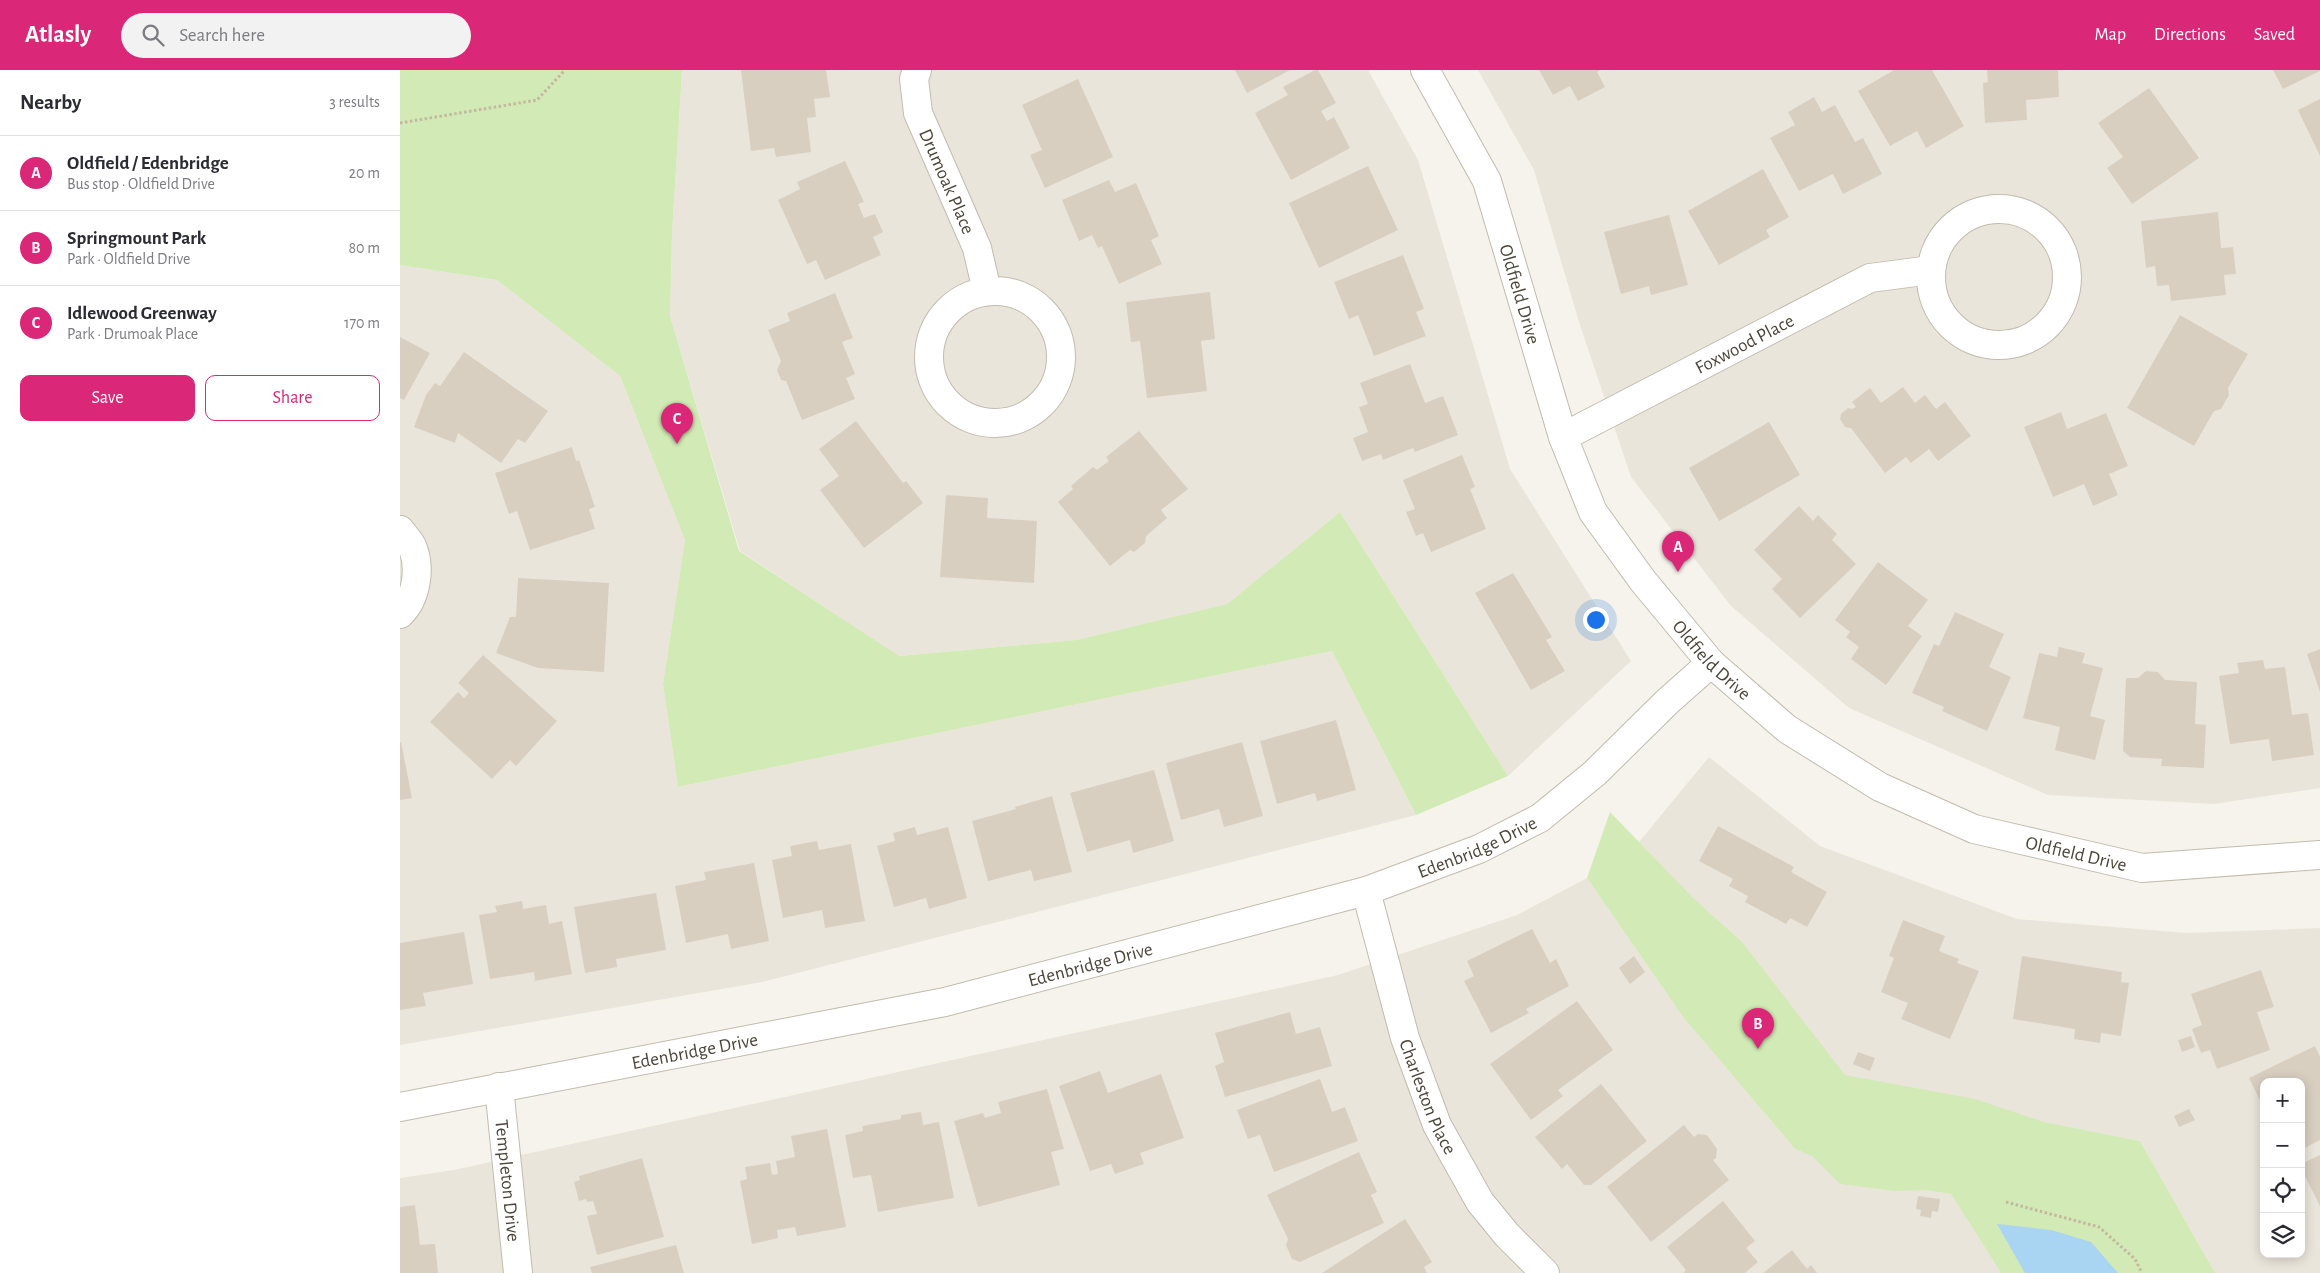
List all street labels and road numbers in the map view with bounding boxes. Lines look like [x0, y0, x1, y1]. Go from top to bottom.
street label: Drumoak Place [915, 126, 978, 237]
street label: Oldfield Drive [1495, 242, 1543, 347]
street label: Foxwood Place [1692, 311, 1797, 378]
street label: Oldfield Drive [1669, 617, 1754, 704]
street label: Edenbridge Drive [1415, 813, 1540, 882]
street label: Oldfield Drive [2024, 833, 2128, 875]
street label: Edenbridge Drive [1026, 940, 1155, 991]
street label: Edenbridge Drive [630, 1030, 760, 1073]
street label: Charleston Place [1395, 1037, 1459, 1158]
street label: Templeton Drive [491, 1119, 523, 1243]

